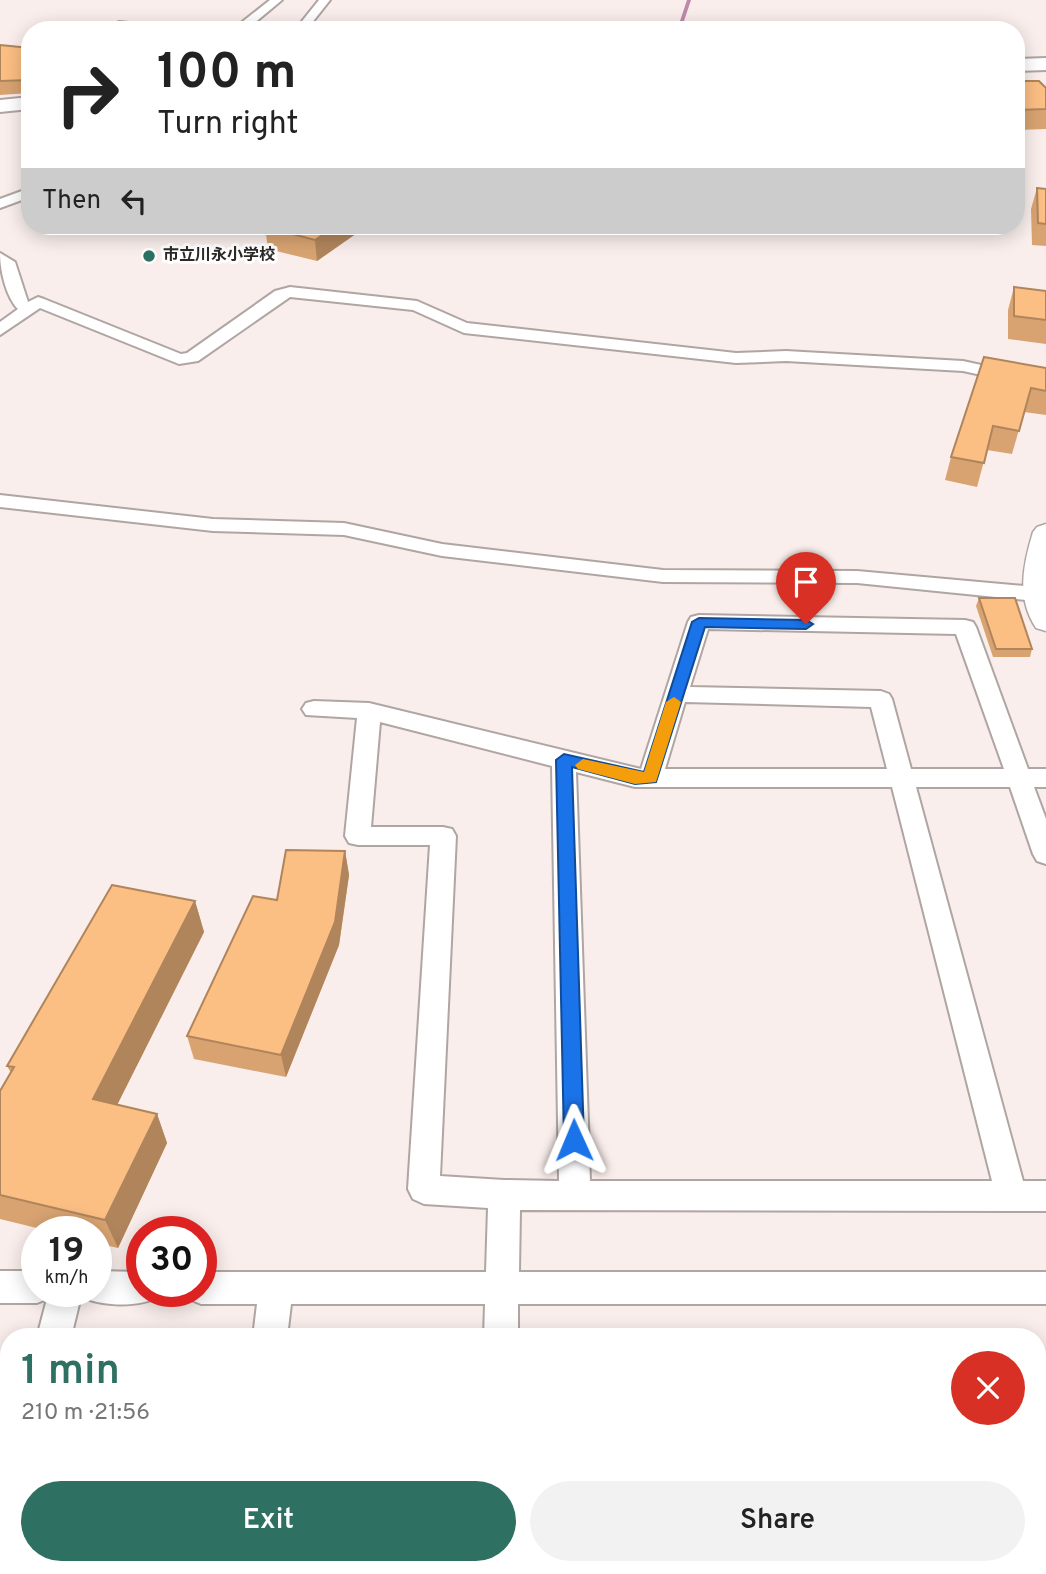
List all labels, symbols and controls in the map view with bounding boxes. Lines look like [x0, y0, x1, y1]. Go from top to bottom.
text: 100 m [157, 44, 296, 106]
icon: right [42, 49, 133, 140]
text: Turn right [157, 105, 299, 145]
icon: left [115, 182, 153, 220]
text: Then [42, 185, 101, 218]
place label: 市立川永小学校 [163, 246, 275, 266]
marker: 市立川永小学校 [141, 248, 157, 264]
pin [776, 552, 836, 624]
icon: arrive [787, 563, 825, 601]
position arrow [537, 1103, 611, 1177]
speed limit sign: 30 [126, 1216, 217, 1307]
text: 19 [49, 1230, 84, 1274]
text: km/h [45, 1267, 88, 1290]
text: 1 min [21, 1346, 120, 1399]
button: close [951, 1351, 1025, 1425]
text: 210 m · 21:56 [21, 1399, 150, 1428]
button: Exit [21, 1481, 516, 1561]
button: Share [530, 1481, 1025, 1561]

